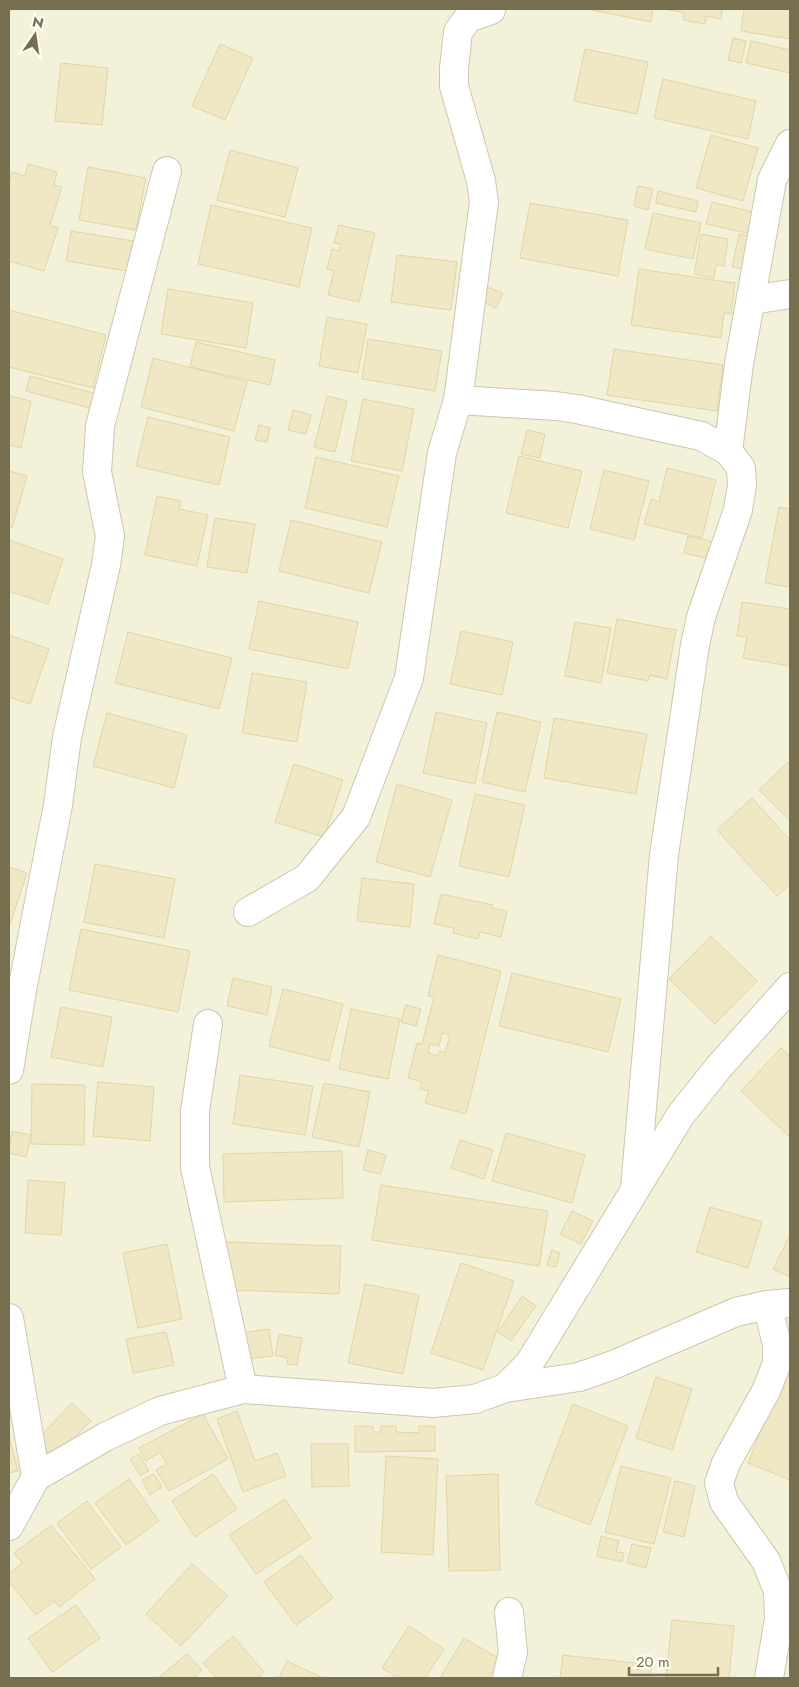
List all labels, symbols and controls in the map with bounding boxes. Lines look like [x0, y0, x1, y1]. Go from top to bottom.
north arrow [10, 10, 60, 60]
text: N [30, 11, 46, 33]
scale bar [629, 1644, 718, 1676]
text: 20 m [636, 1651, 670, 1673]

